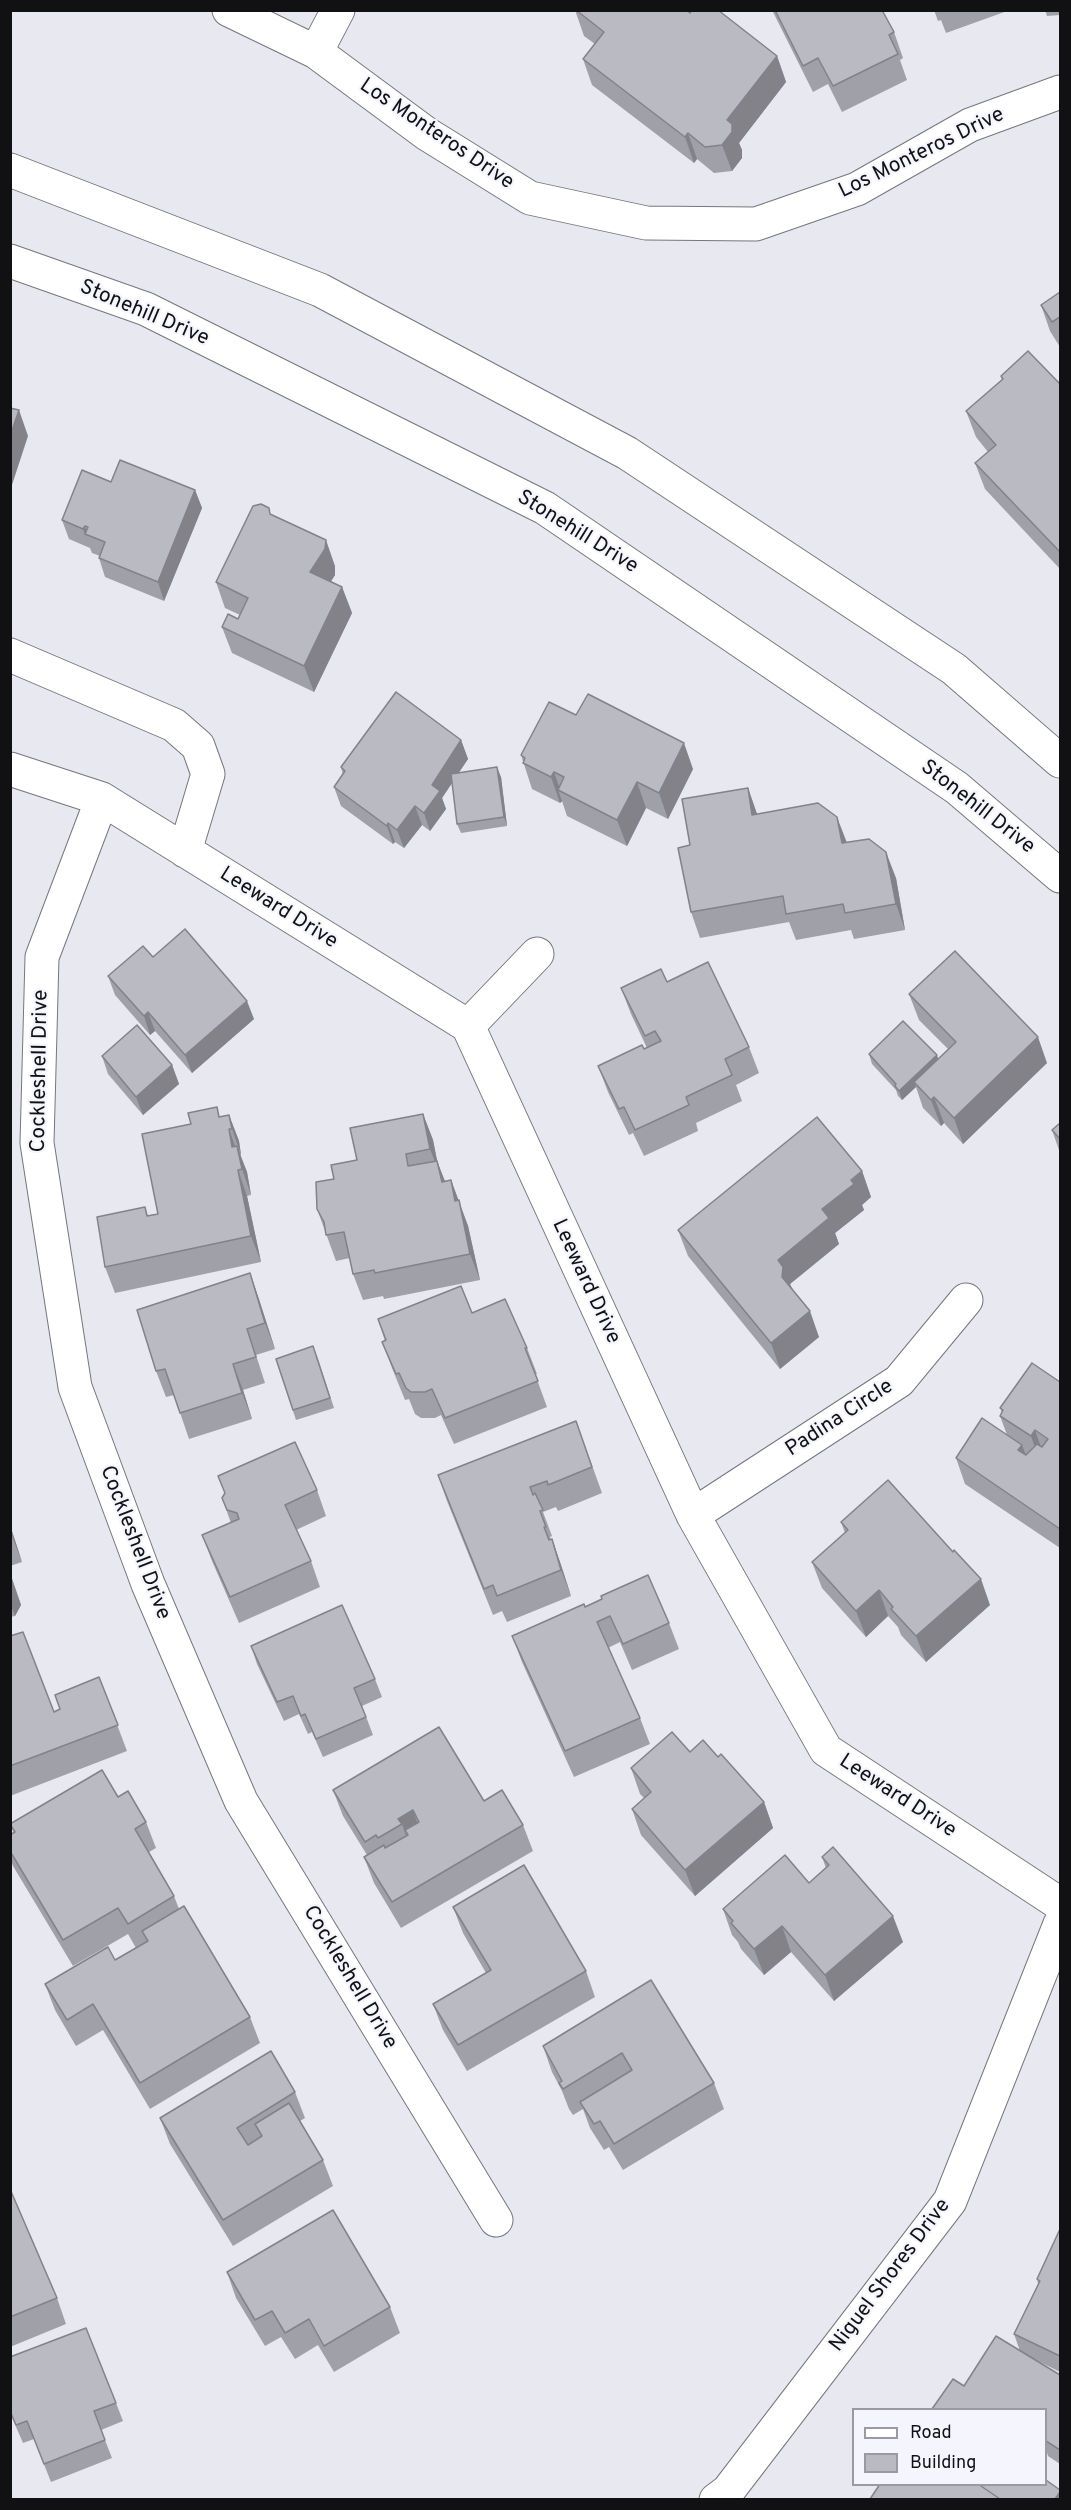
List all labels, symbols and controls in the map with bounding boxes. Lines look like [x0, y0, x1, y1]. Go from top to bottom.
street label: Los Monteros Drive [354, 74, 518, 196]
street label: Los Monteros Drive [835, 103, 1009, 205]
street label: Stonehill Drive [76, 275, 212, 353]
street label: Stonehill Drive [512, 486, 642, 580]
street label: Stonehill Drive [915, 756, 1039, 860]
street label: Leeward Drive [214, 863, 342, 955]
street label: Cockleshell Drive [27, 989, 55, 1153]
street label: Leeward Drive [545, 1216, 625, 1348]
street label: Padina Circle [782, 1375, 898, 1463]
street label: Cockleshell Drive [93, 1462, 175, 1624]
street label: Leeward Drive [834, 1750, 960, 1844]
street label: Cockleshell Drive [296, 1902, 402, 2054]
street label: Niguel Shores Drive [825, 2195, 957, 2357]
legend [852, 2408, 1047, 2486]
text: Road [910, 2422, 952, 2445]
text: Building [910, 2452, 976, 2475]

